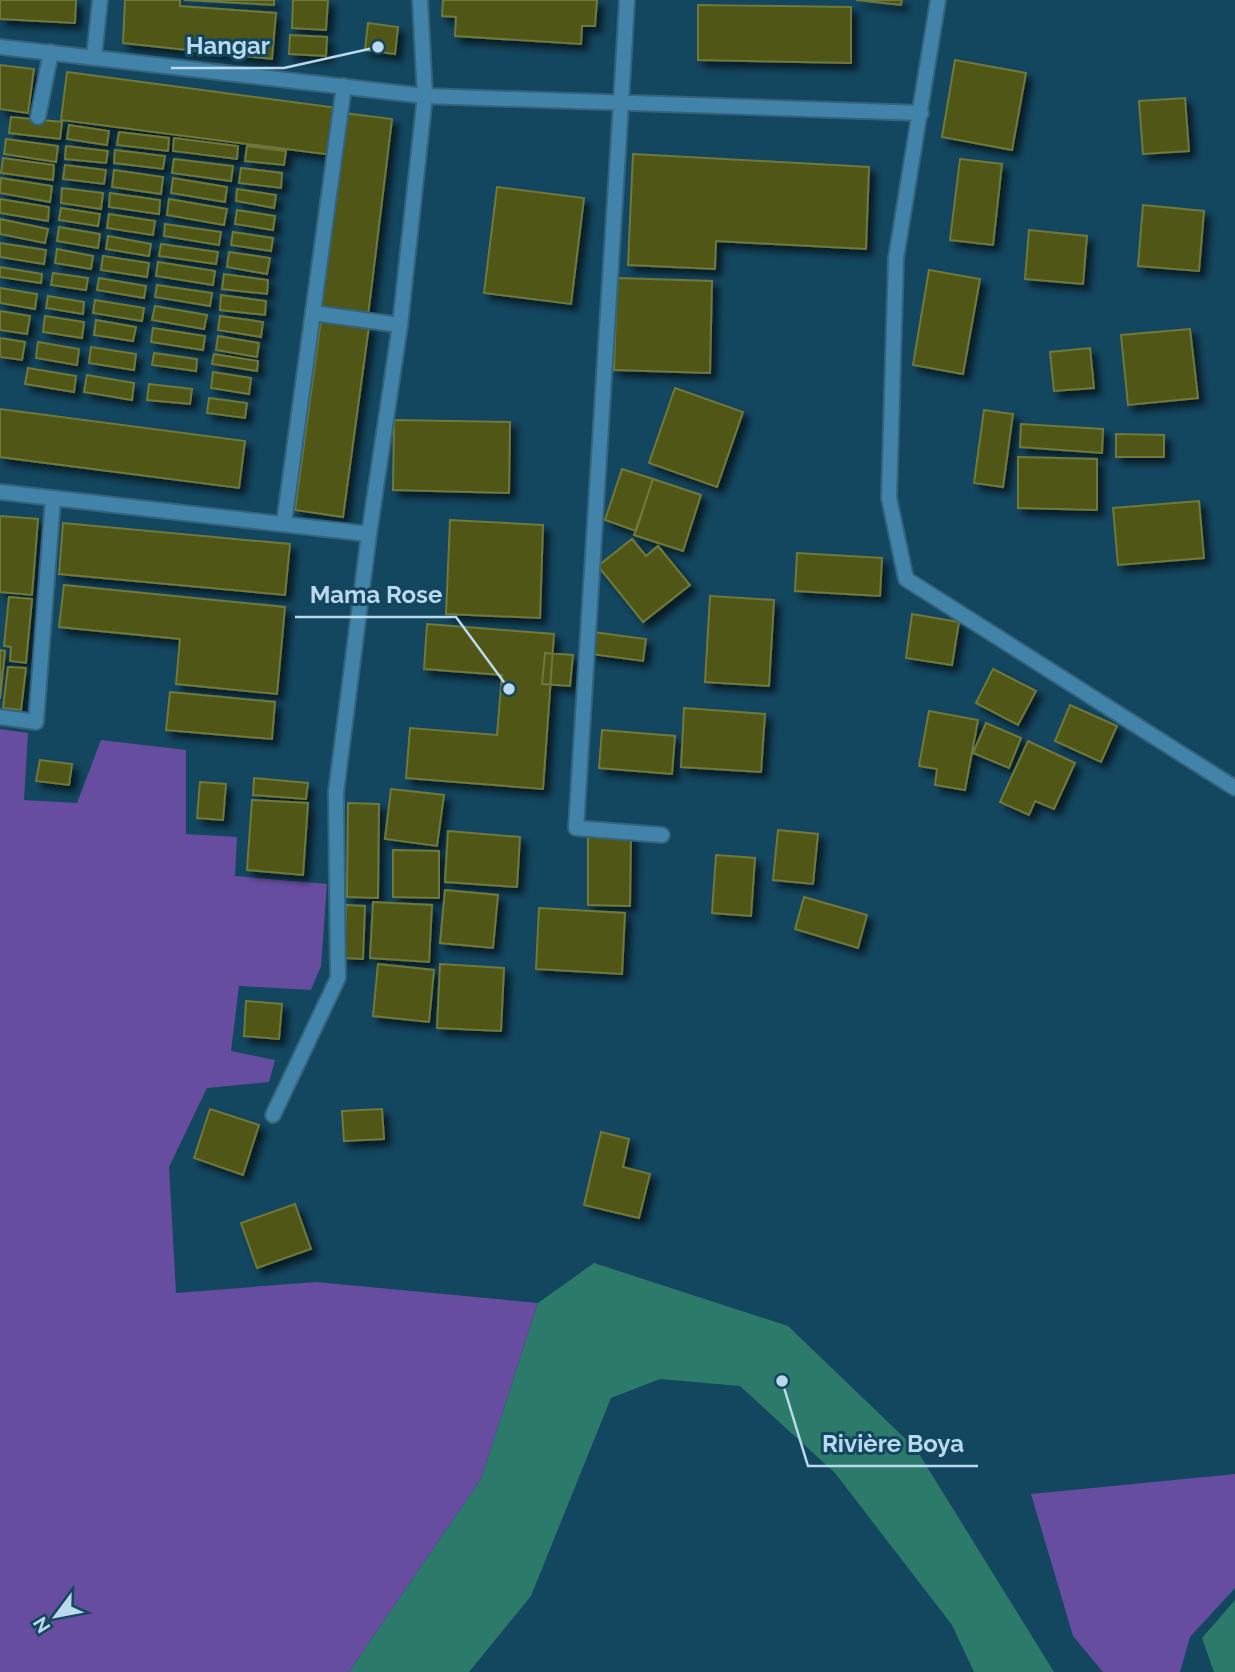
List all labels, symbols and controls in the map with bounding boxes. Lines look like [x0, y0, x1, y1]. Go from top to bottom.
callout: Hangar [171, 23, 284, 68]
text: Hangar [186, 31, 270, 60]
callout: Mama Rose [295, 572, 456, 617]
text: Mama Rose [310, 580, 442, 609]
callout: Rivière Boya [808, 1421, 978, 1466]
text: Rivière Boya [822, 1429, 964, 1458]
north arrow [21, 1581, 91, 1651]
text: N [28, 1613, 55, 1637]

